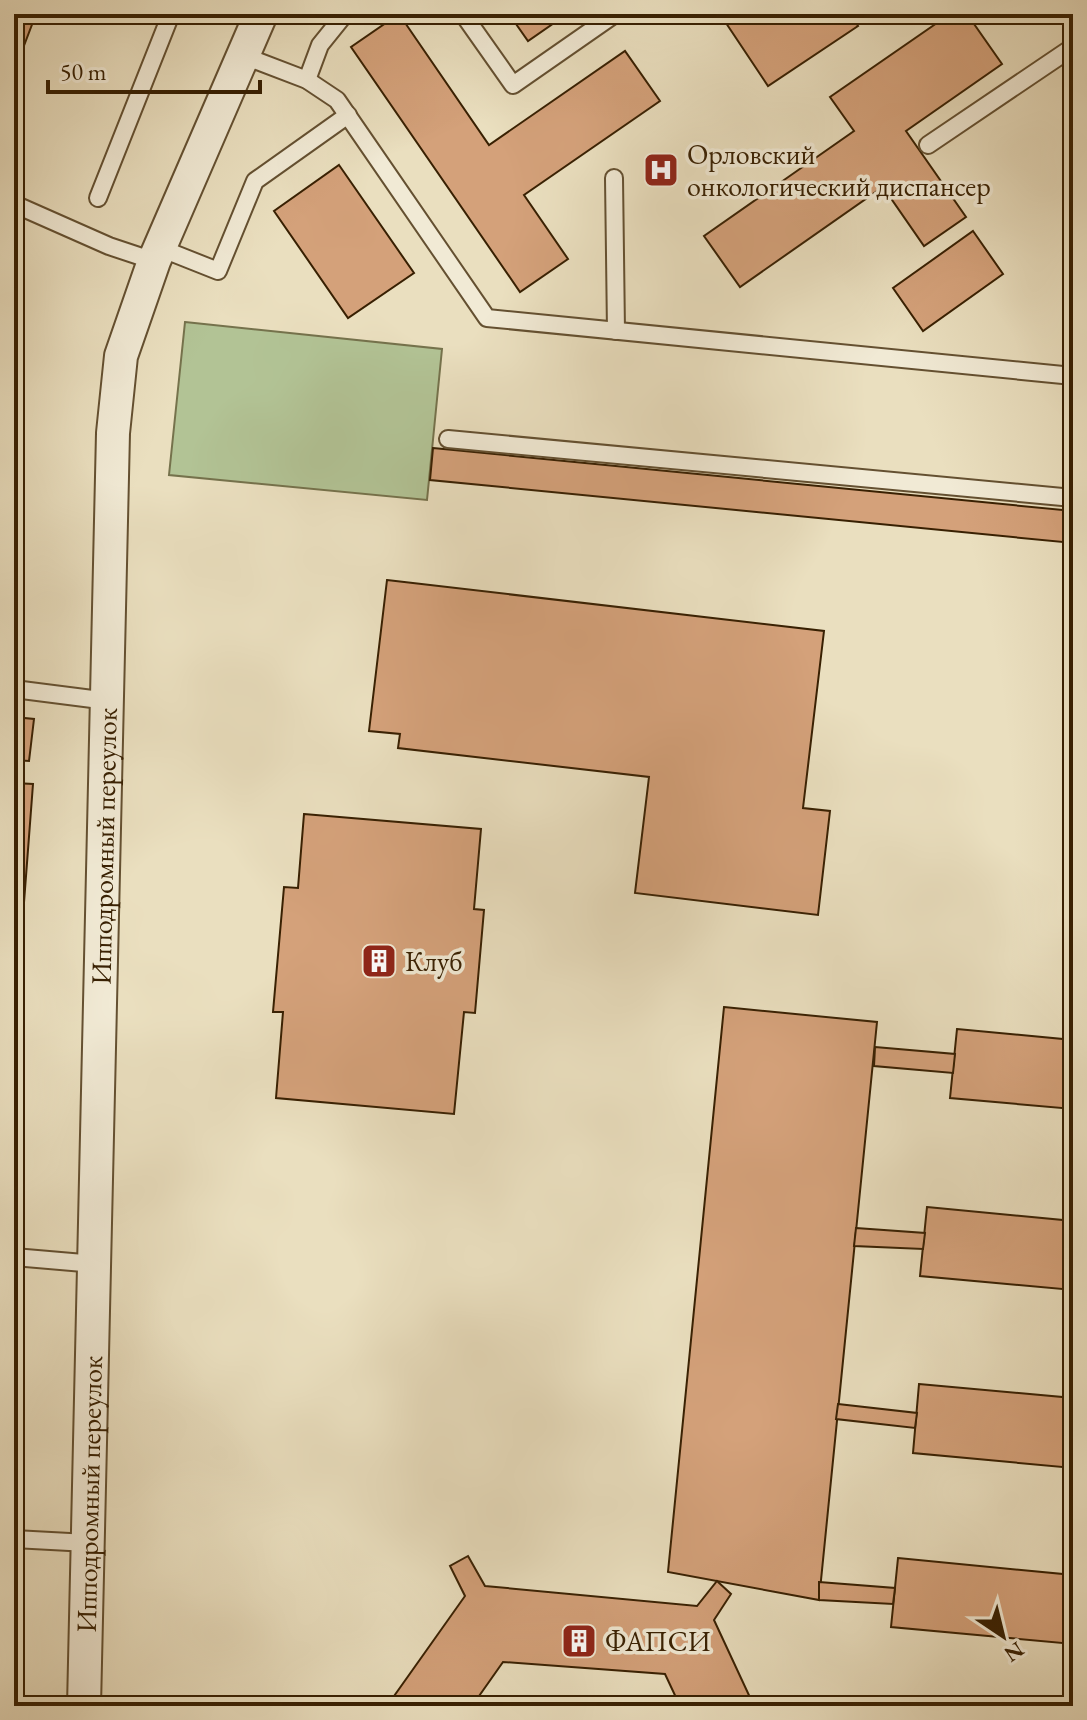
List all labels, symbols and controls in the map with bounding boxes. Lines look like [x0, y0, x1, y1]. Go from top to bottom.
scale bar [48, 44, 260, 94]
text: 50 m [60, 56, 107, 87]
place label: Орловский онкологический диспансер [687, 136, 991, 204]
hospital icon: Орловский онкологический диспансер [642, 151, 680, 189]
street label: Ипподромный переулок [82, 707, 125, 985]
building icon: Клуб [360, 942, 398, 980]
place label: Клуб [405, 943, 462, 979]
street label: Ипподромный переулок [68, 1355, 110, 1633]
north arrow [963, 1596, 1043, 1676]
building icon: ФАПСИ [560, 1622, 598, 1660]
place label: ФАПСИ [605, 1623, 711, 1659]
text: N [998, 1635, 1030, 1669]

